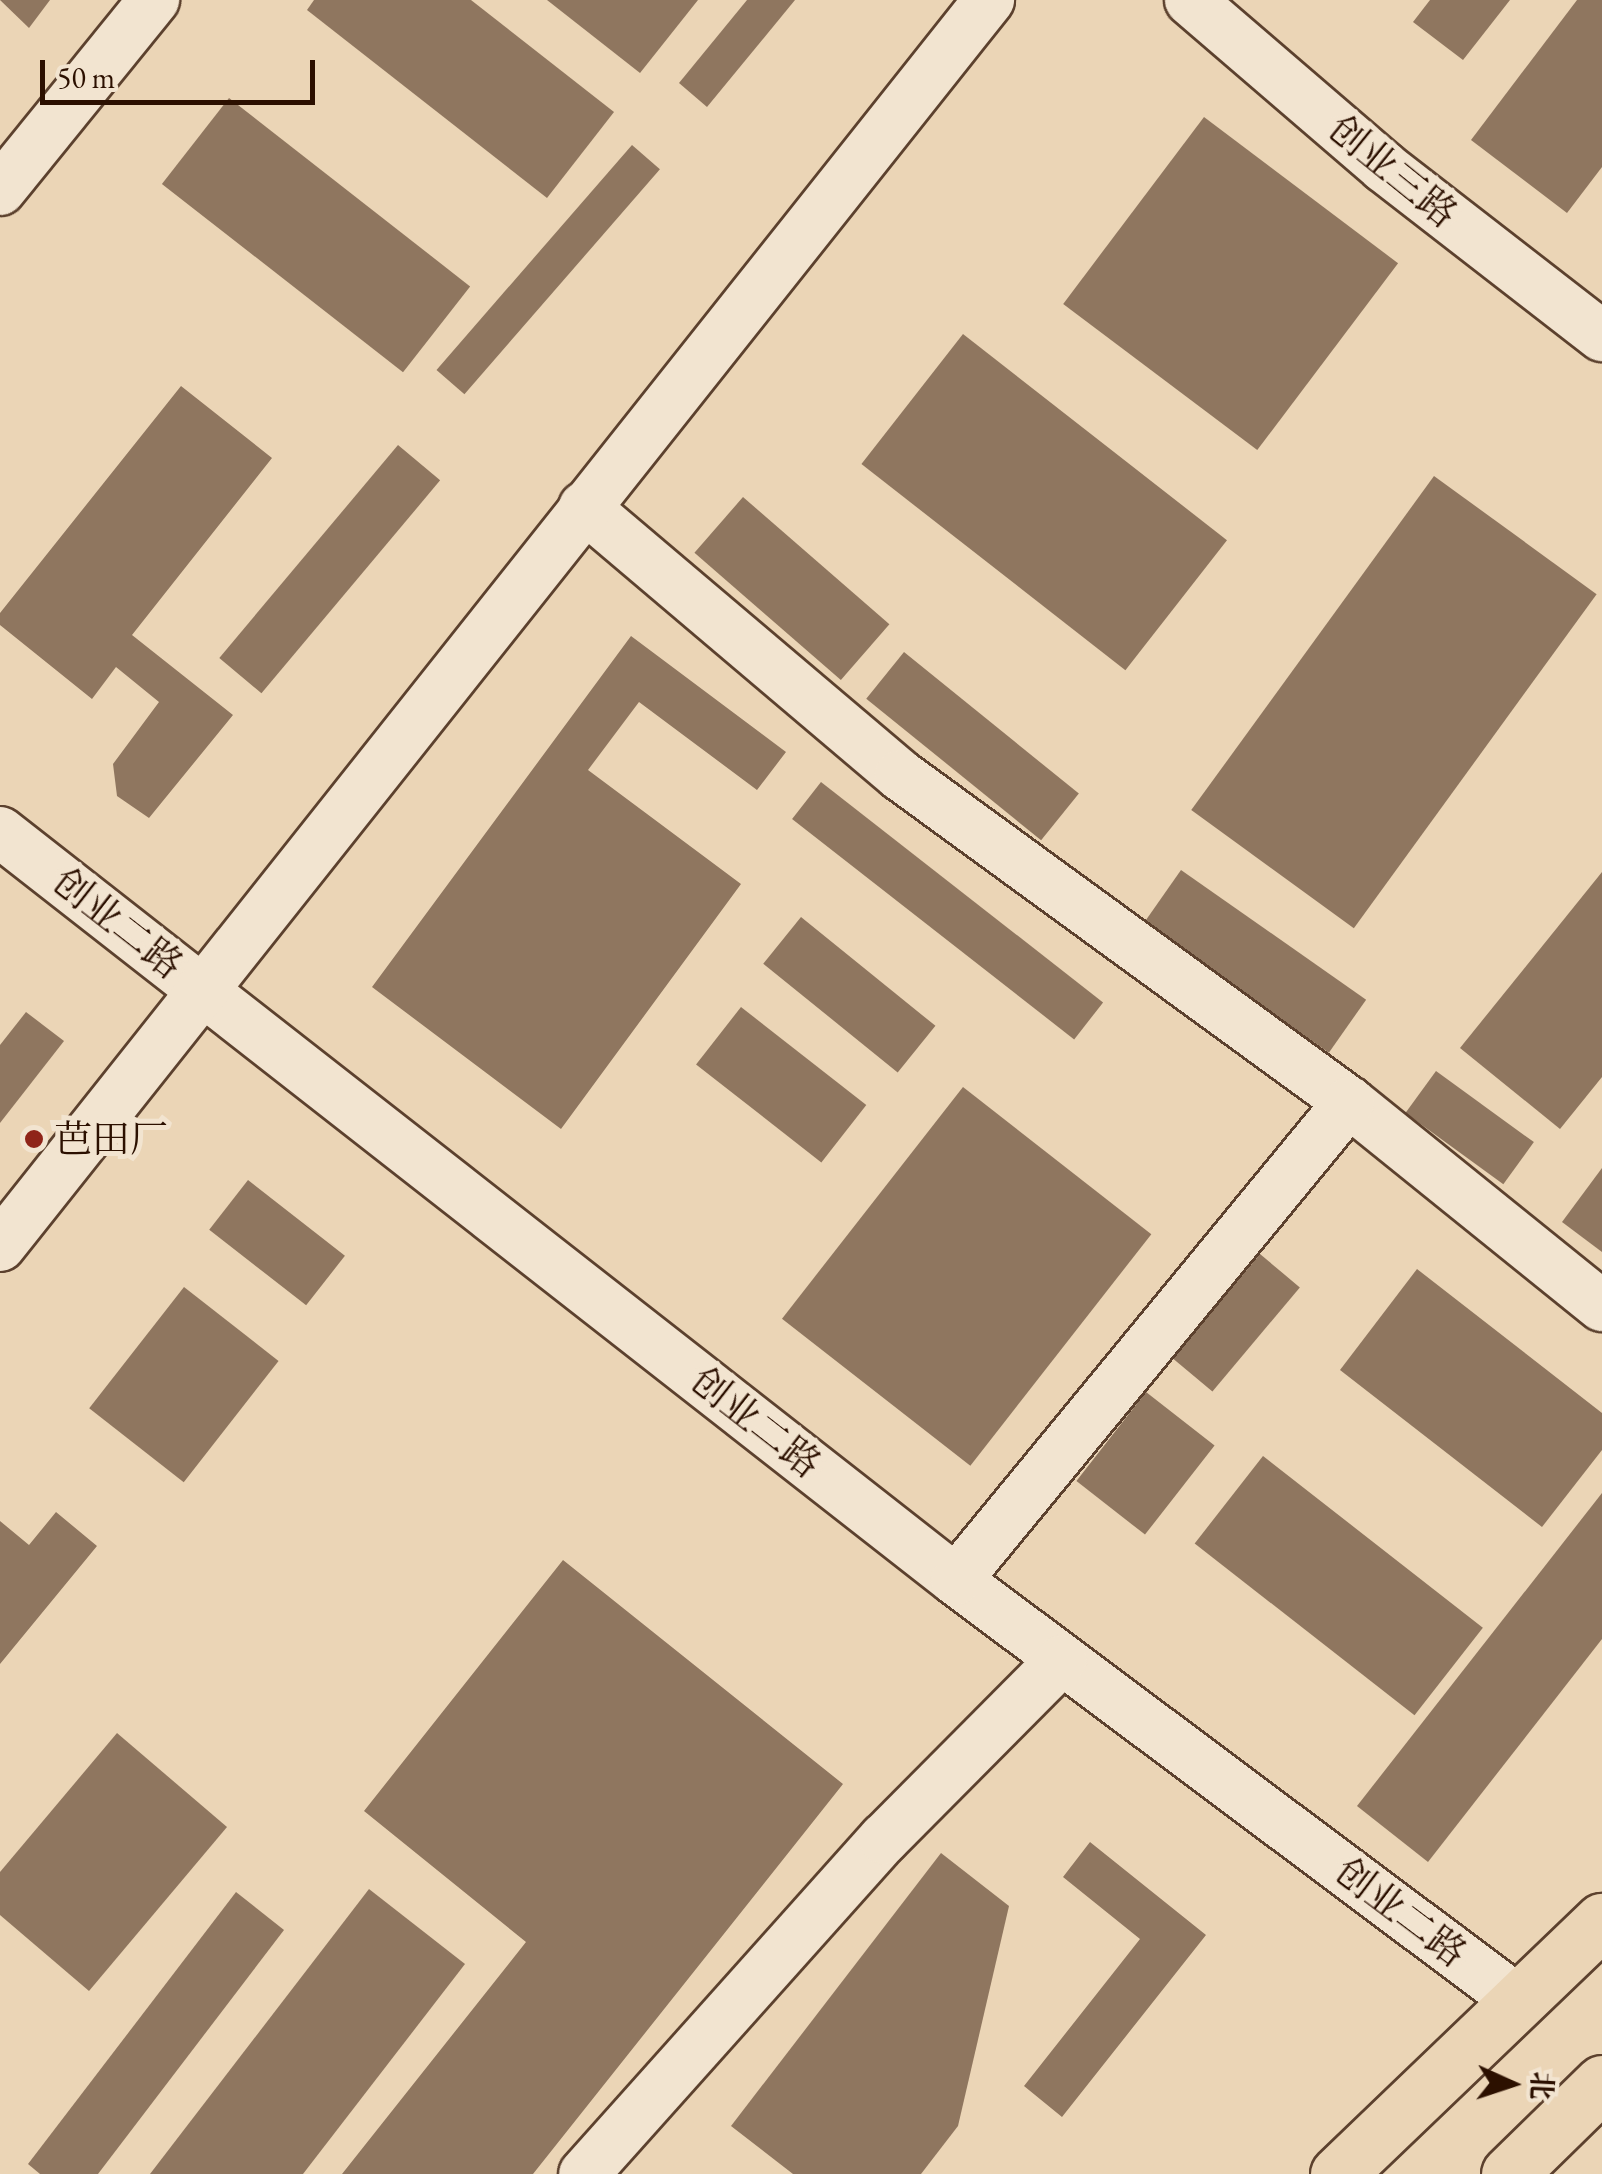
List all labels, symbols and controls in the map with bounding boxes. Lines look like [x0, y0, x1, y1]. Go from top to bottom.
scale bar [45, 40, 320, 102]
text: 50 m [57, 58, 115, 97]
street label: 创业三路 [1320, 105, 1466, 237]
street label: 创业二路 [44, 858, 192, 988]
place label: 芭田厂 [54, 1116, 168, 1162]
marker: 芭田厂 [23, 1128, 45, 1150]
street label: 创业二路 [682, 1357, 830, 1487]
street label: 创业二路 [1327, 1848, 1475, 1976]
north arrow [1462, 2034, 1562, 2134]
text: 北 [1523, 2071, 1561, 2100]

